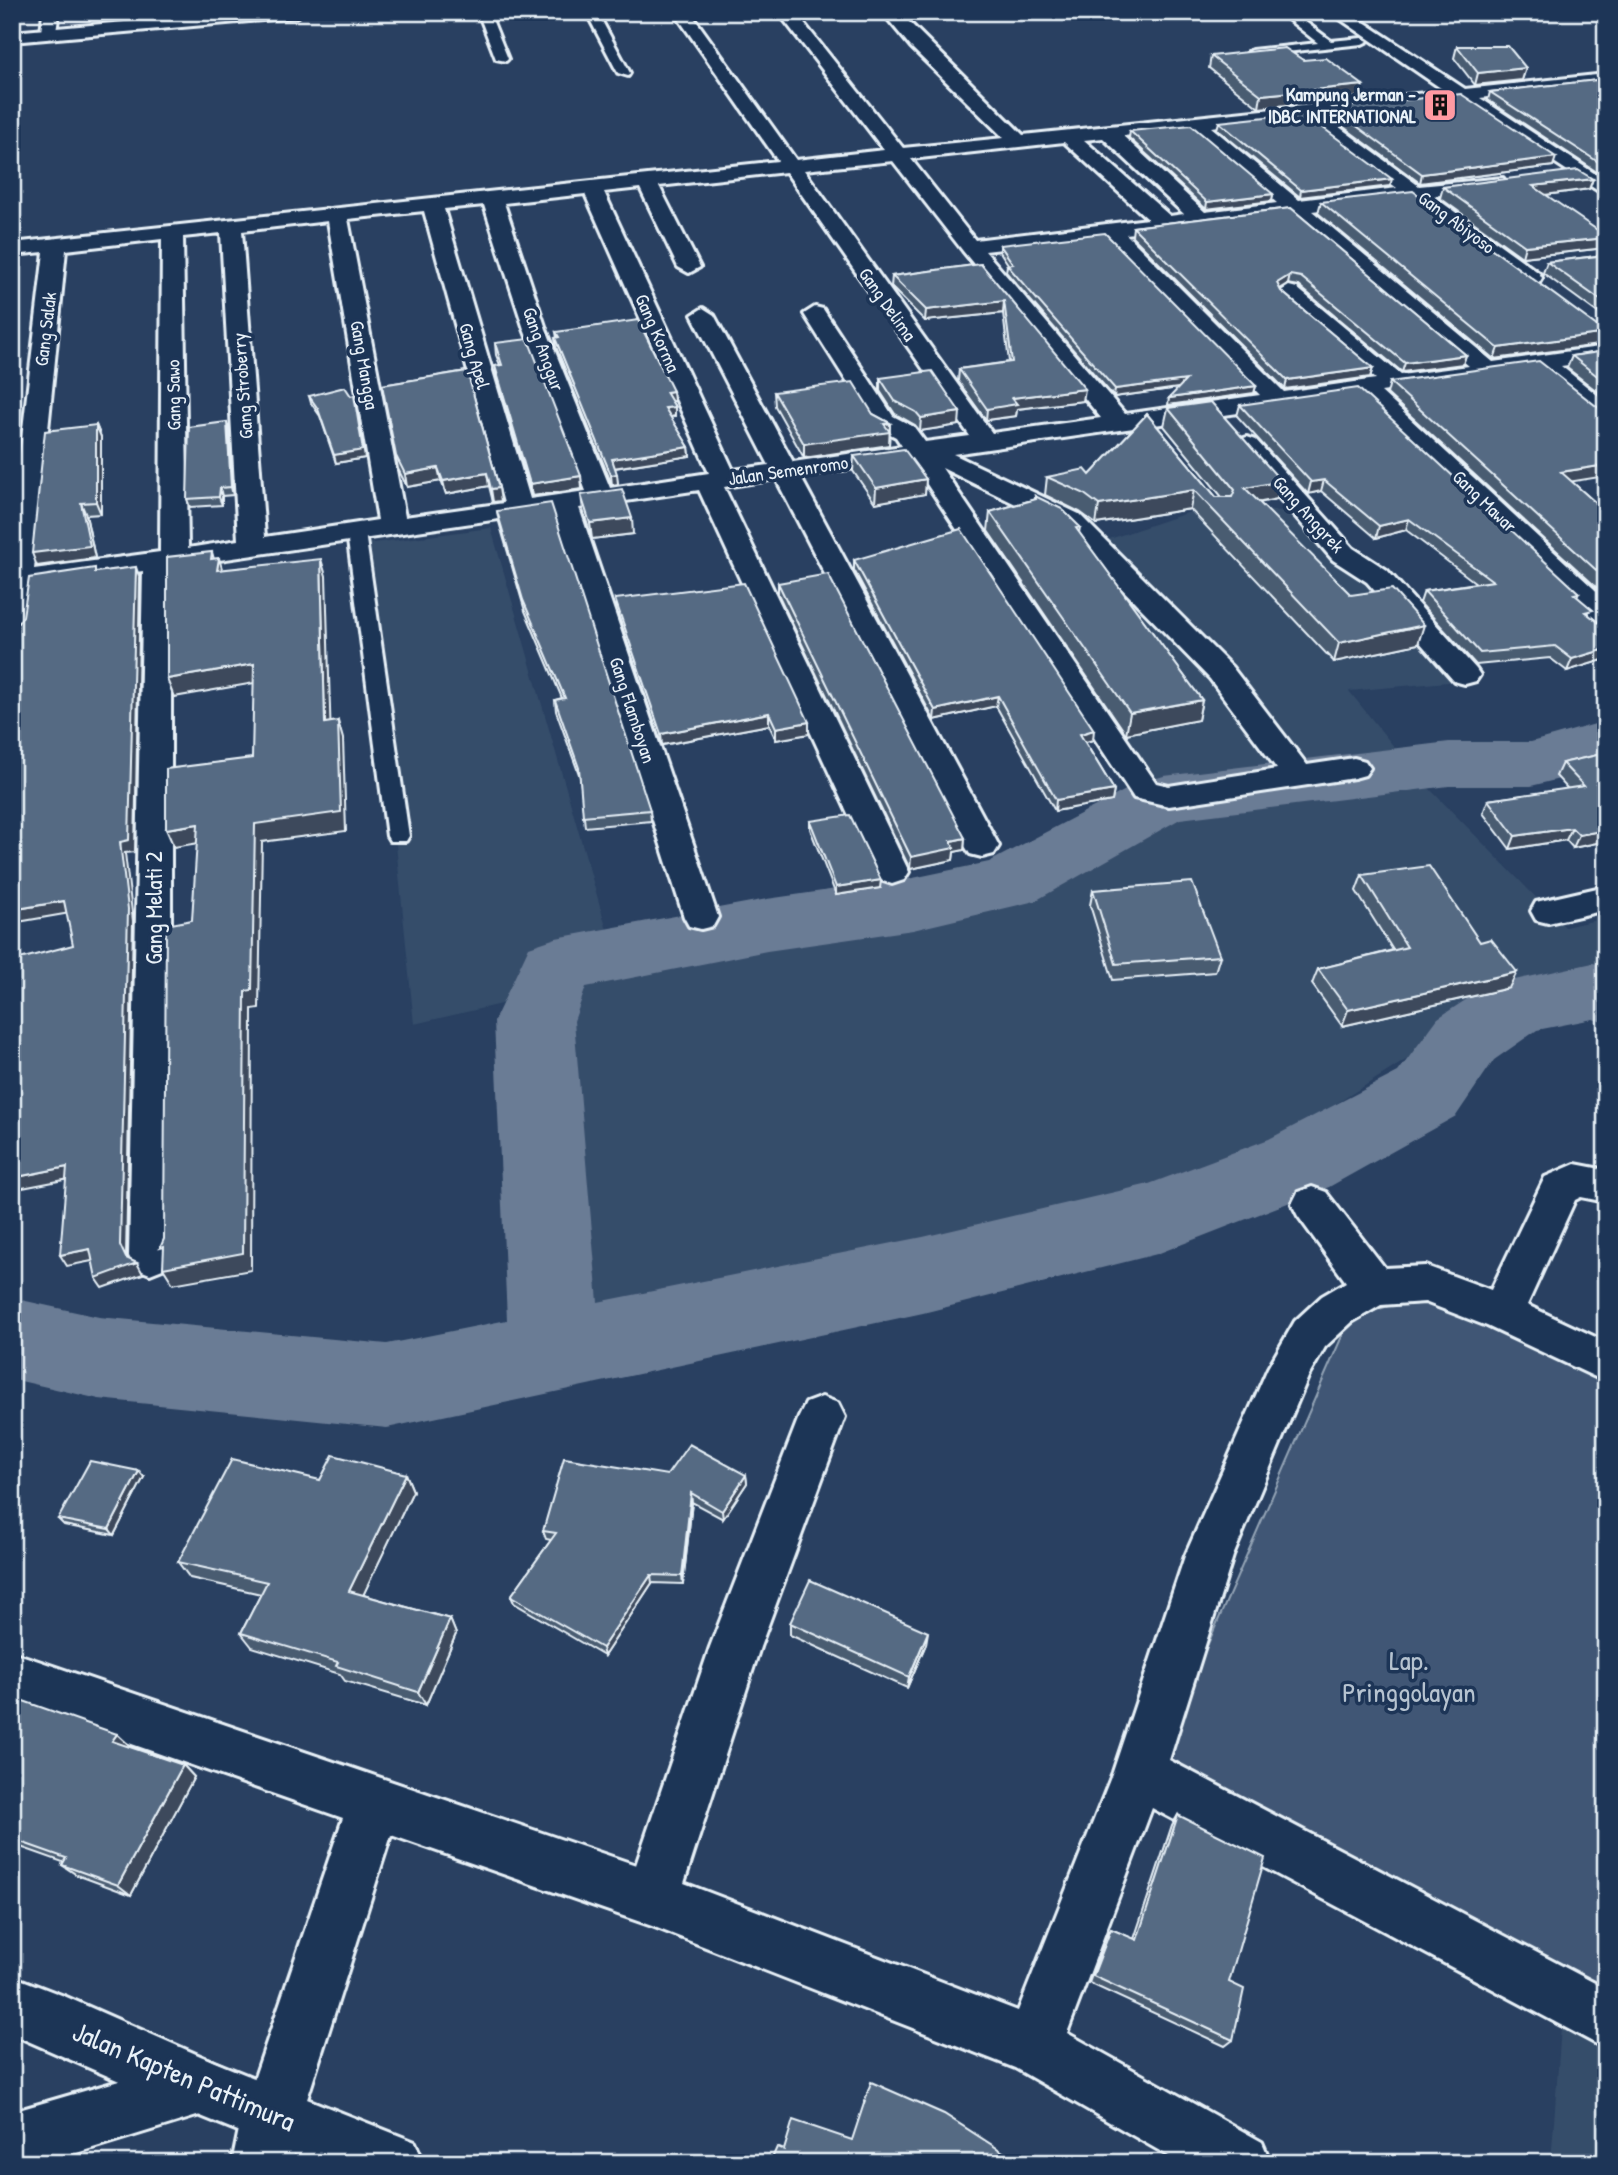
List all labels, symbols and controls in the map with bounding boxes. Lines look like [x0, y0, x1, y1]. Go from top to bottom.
place label: Kampung Jerman - IDBC INTERNATIONAL [1268, 81, 1416, 129]
building icon: Kampung Jerman - IDBC INTERNATIONAL [1421, 86, 1459, 124]
street label: Gang Abiyoso [1413, 185, 1501, 260]
street label: Gang Delima [853, 262, 923, 346]
street label: Gang Salak [28, 290, 62, 368]
street label: Gang Korma [629, 290, 687, 377]
street label: Gang Anggur [517, 303, 571, 395]
street label: Gang Mangga [344, 319, 386, 412]
street label: Gang Apel [453, 320, 497, 393]
street label: Gang Stroberry [225, 332, 259, 440]
street label: Gang Sawo [159, 359, 187, 431]
street label: Jalan Semenromo [726, 449, 850, 491]
street label: Gang Mawar [1447, 464, 1523, 539]
street label: Gang Anggrek [1267, 470, 1351, 558]
street label: Gang Flamboyan [604, 654, 662, 766]
street label: Gang Melati 2 [138, 851, 169, 965]
park label: Lap. Pringgolayan [1342, 1641, 1476, 1711]
street label: Jalan Kapten Pattimura [67, 2012, 301, 2140]

